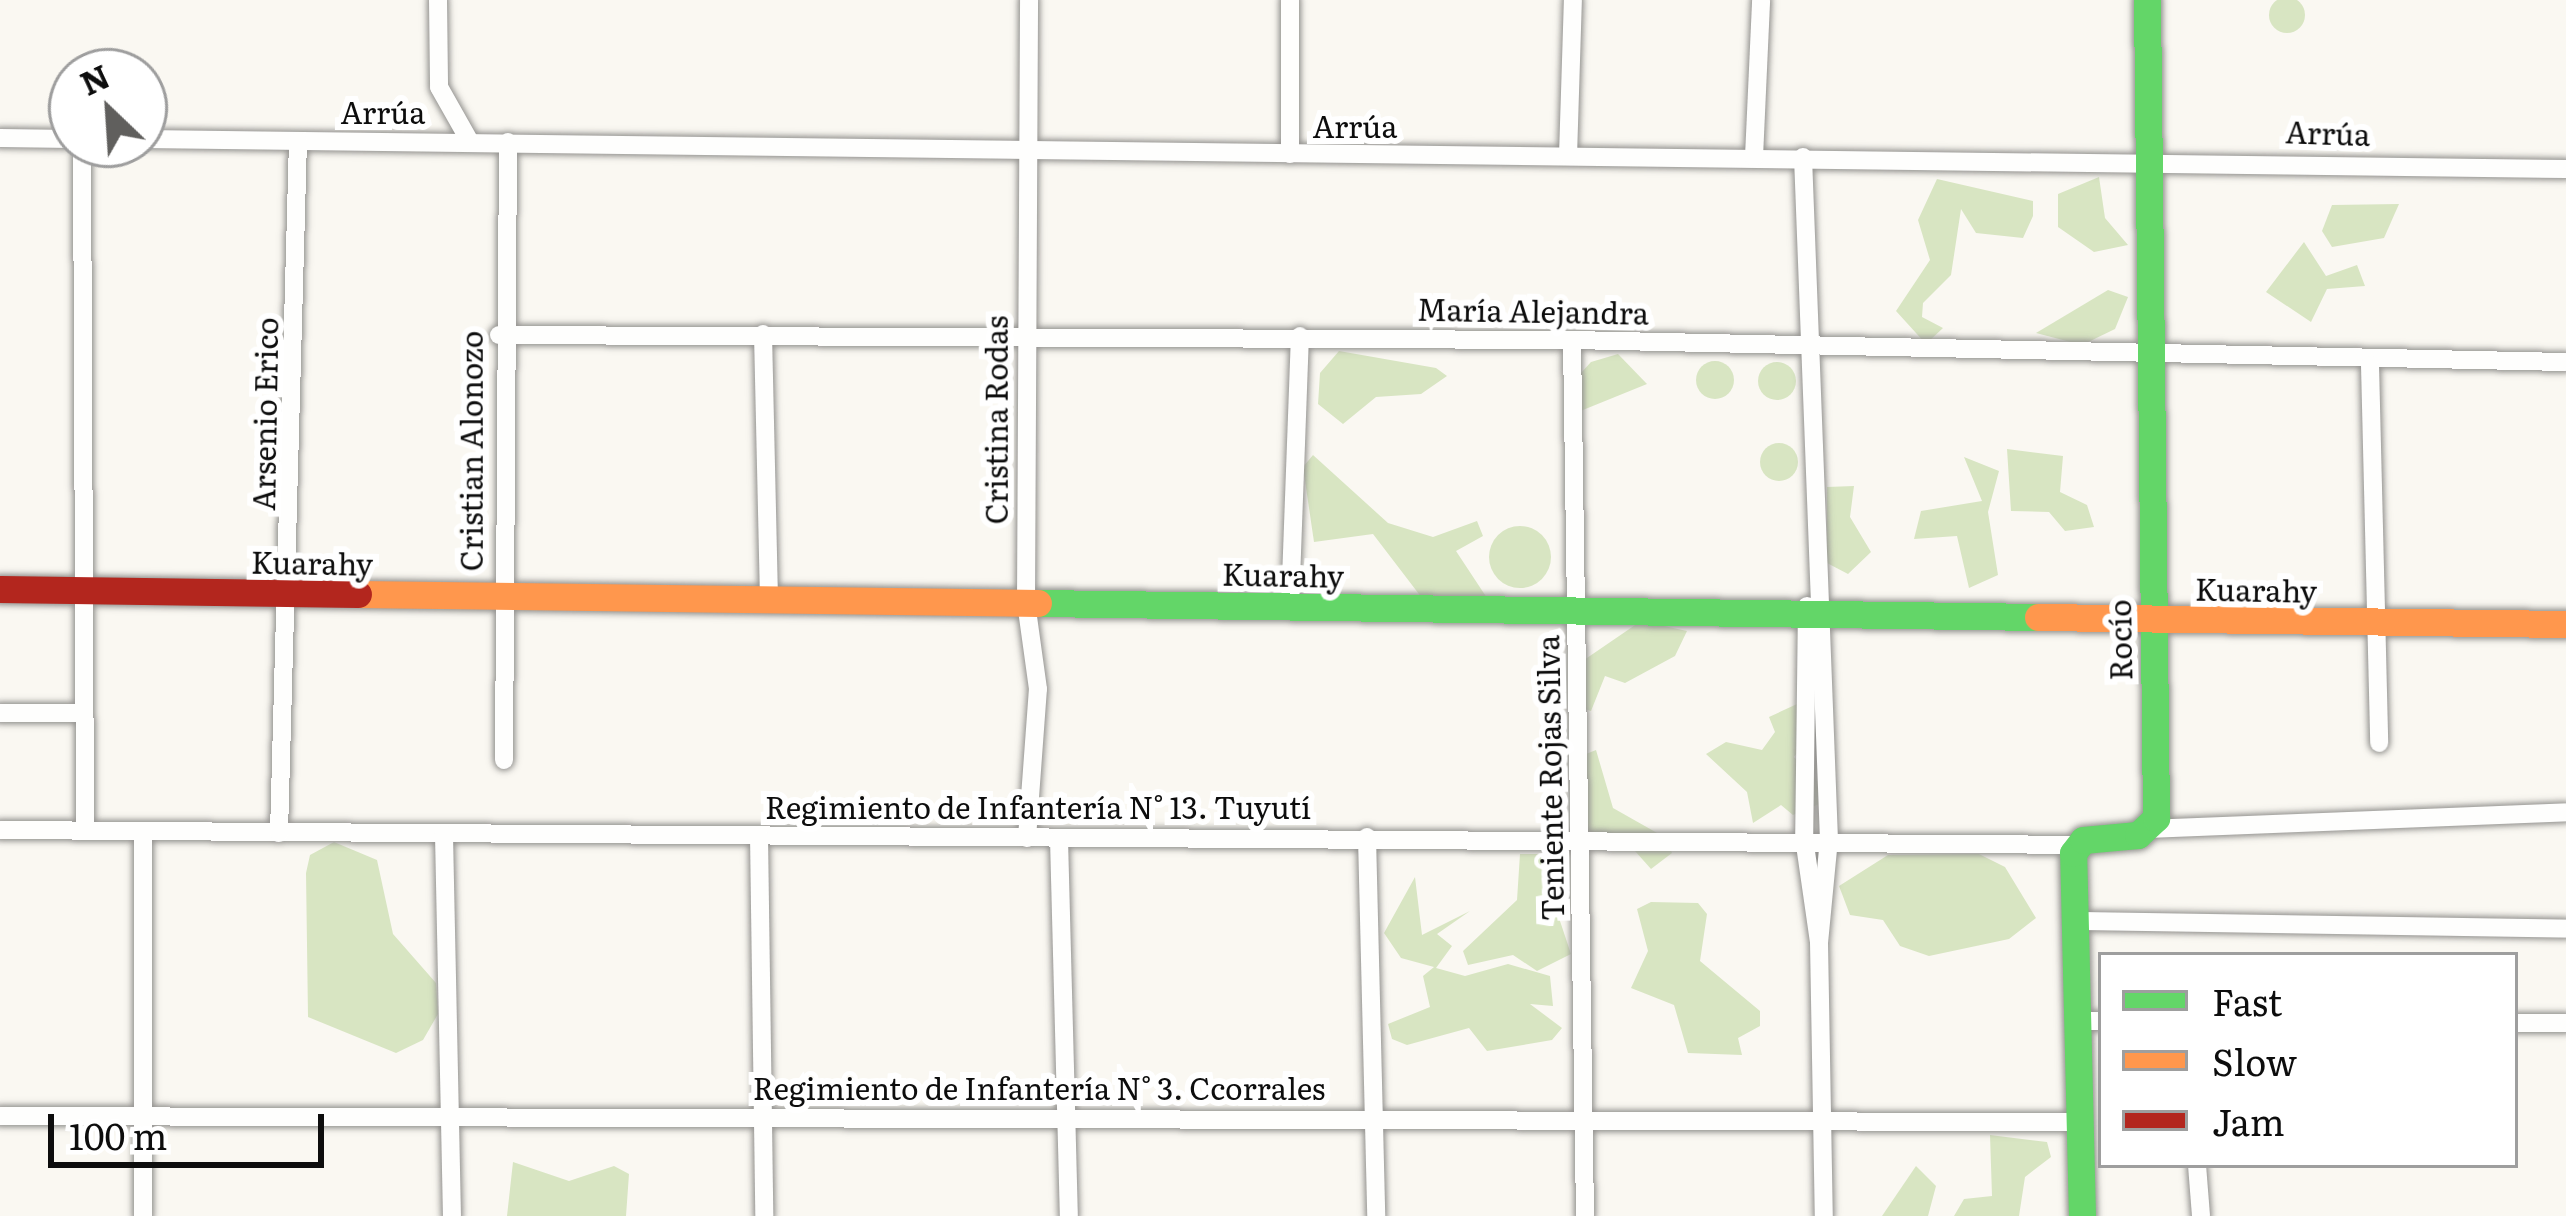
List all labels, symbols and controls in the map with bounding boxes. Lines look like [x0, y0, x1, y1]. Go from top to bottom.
north arrow [48, 48, 168, 168]
text: N [71, 50, 117, 106]
street label: Arrúa [340, 93, 426, 129]
street label: Arrúa [1312, 107, 1398, 143]
street label: Arrúa [2285, 113, 2371, 151]
street label: María Alejandra [1417, 290, 1649, 330]
street label: Cristina Rodas [977, 316, 1013, 524]
street label: Arsenio Erico [244, 317, 284, 511]
street label: Cristian Alonozo [452, 331, 488, 571]
street label: Kuarahy [251, 543, 373, 581]
street label: Kuarahy [1222, 555, 1344, 593]
street label: Kuarahy [2195, 570, 2317, 608]
street label: Rocío [2100, 599, 2138, 681]
street label: Teniente Rojas Silva [1529, 635, 1569, 921]
street label: Regimiento de Infantería N° 13. Tuyutí [765, 788, 1311, 824]
legend [2098, 952, 2518, 1168]
text: Fast [2212, 974, 2282, 1027]
text: Slow [2212, 1034, 2297, 1087]
street label: Regimiento de Infantería N° 3. Ccorrales [753, 1069, 1325, 1105]
scale bar [54, 1090, 330, 1164]
text: Jam [2212, 1094, 2285, 1147]
text: 100 m [69, 1108, 167, 1161]

